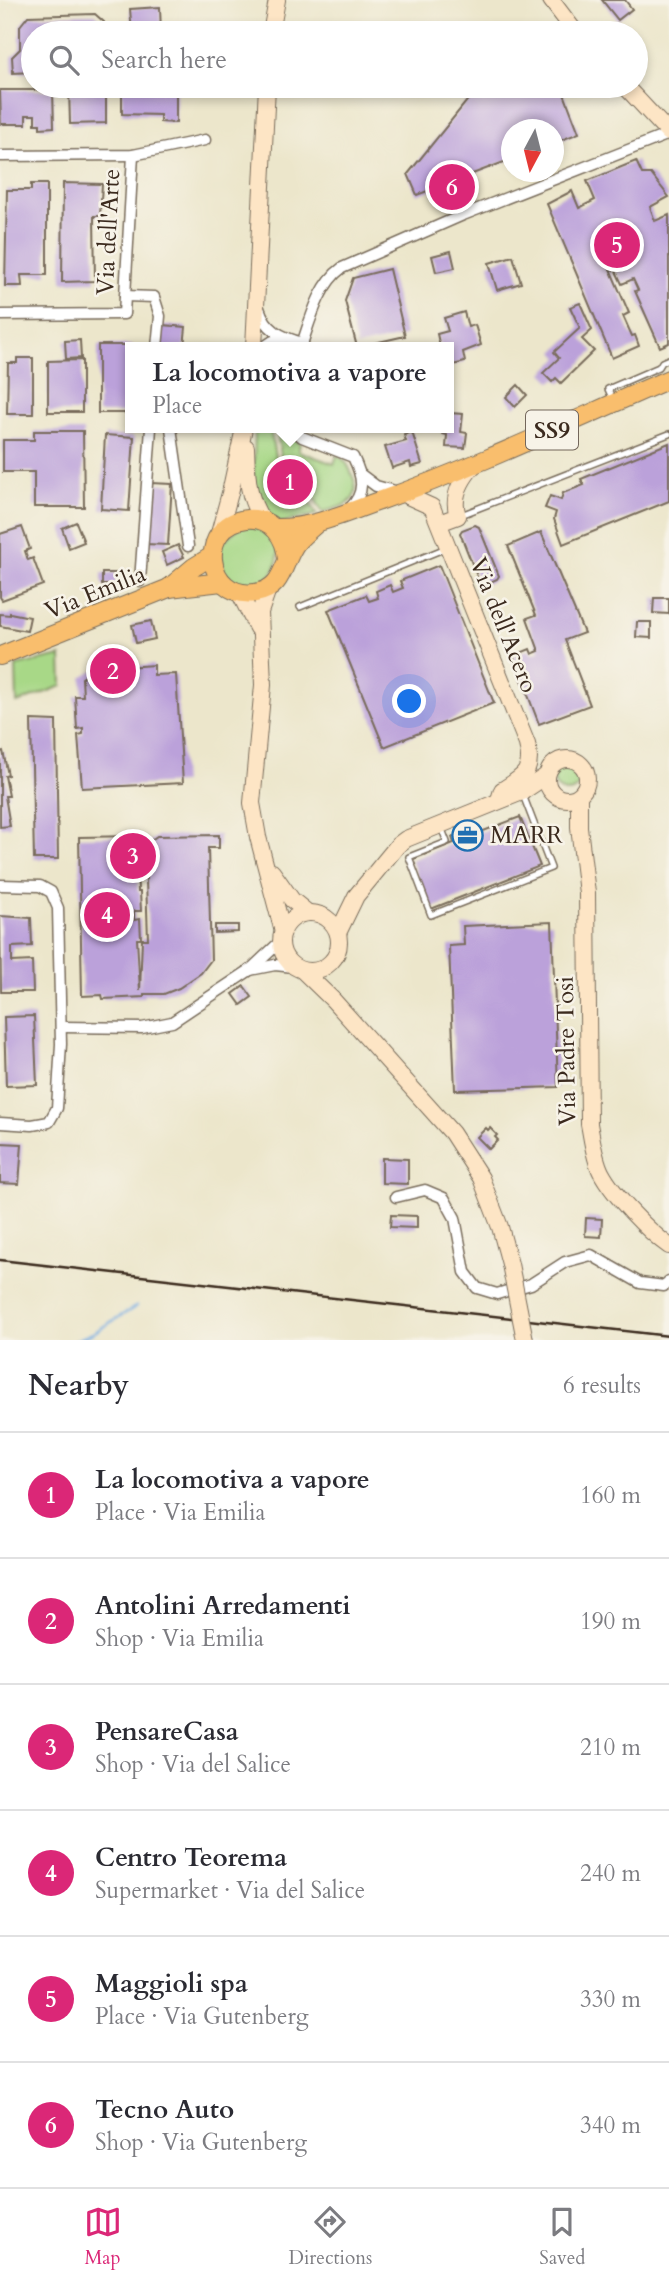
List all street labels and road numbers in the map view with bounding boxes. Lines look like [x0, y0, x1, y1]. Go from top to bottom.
street label: Via dell'Arte [89, 168, 128, 296]
road number: SS9 [526, 410, 578, 450]
street label: Via dell'Acero [461, 553, 546, 698]
street label: Via Emilia [40, 557, 151, 628]
street label: Via Padre Tosi [549, 975, 584, 1126]

